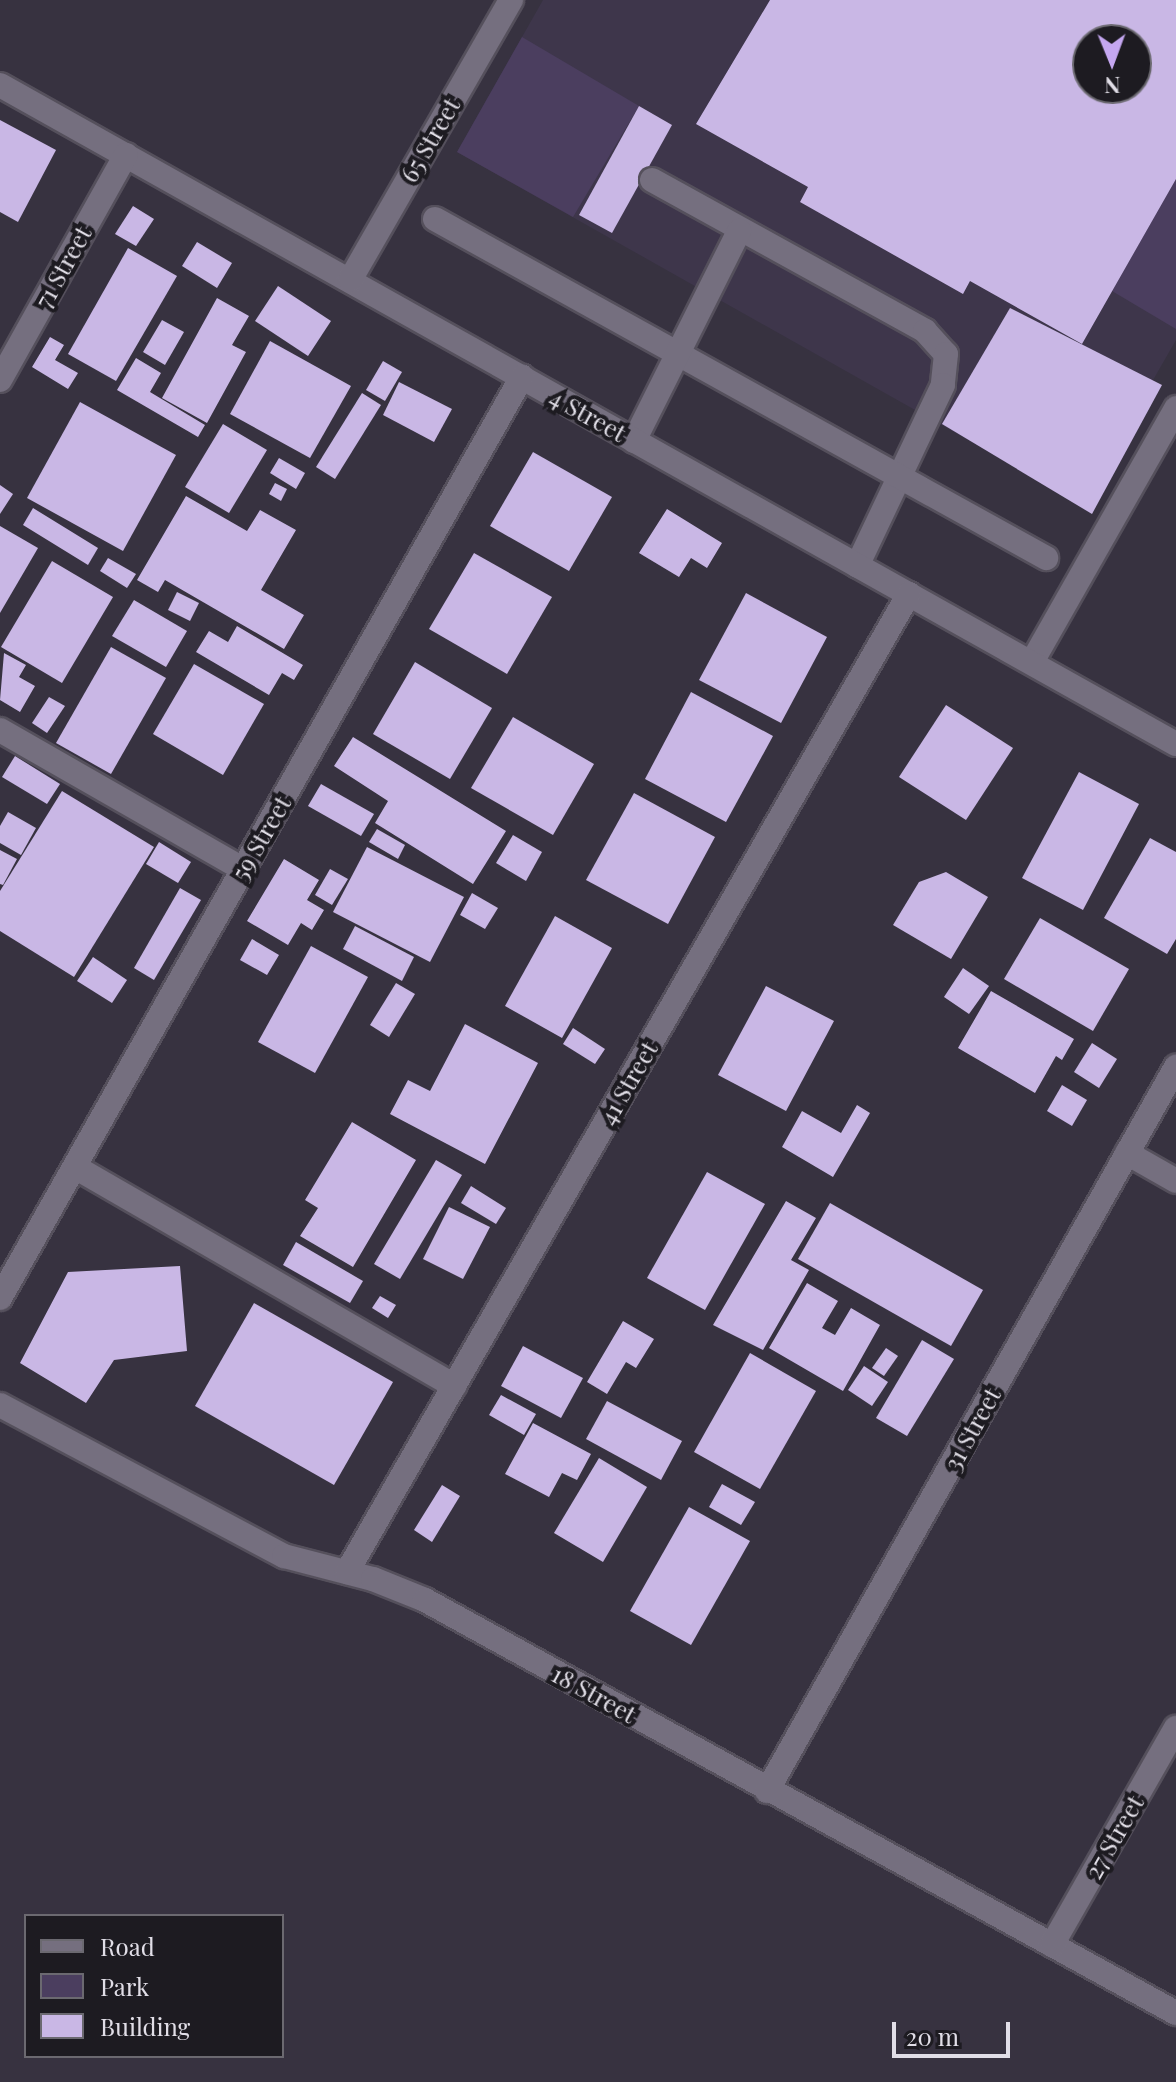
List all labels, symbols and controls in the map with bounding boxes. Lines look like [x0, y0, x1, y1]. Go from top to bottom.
north arrow [1072, 24, 1152, 104]
text: N [1104, 71, 1121, 101]
street label: 65 Street [394, 93, 466, 187]
street label: 71 Street [29, 221, 97, 313]
street label: 4 Street [545, 382, 631, 448]
street label: 59 Street [225, 791, 297, 885]
street label: 41 Street [593, 1036, 663, 1130]
street label: 31 Street [938, 1383, 1006, 1475]
street label: 18 Street [547, 1659, 641, 1729]
street label: 27 Street [1079, 1790, 1149, 1884]
legend [24, 1914, 284, 2058]
text: Road [100, 1930, 155, 1962]
text: Park [100, 1970, 149, 2002]
scale bar [896, 2006, 1014, 2056]
text: Building [100, 2010, 190, 2042]
text: 20 m [906, 2020, 959, 2052]

